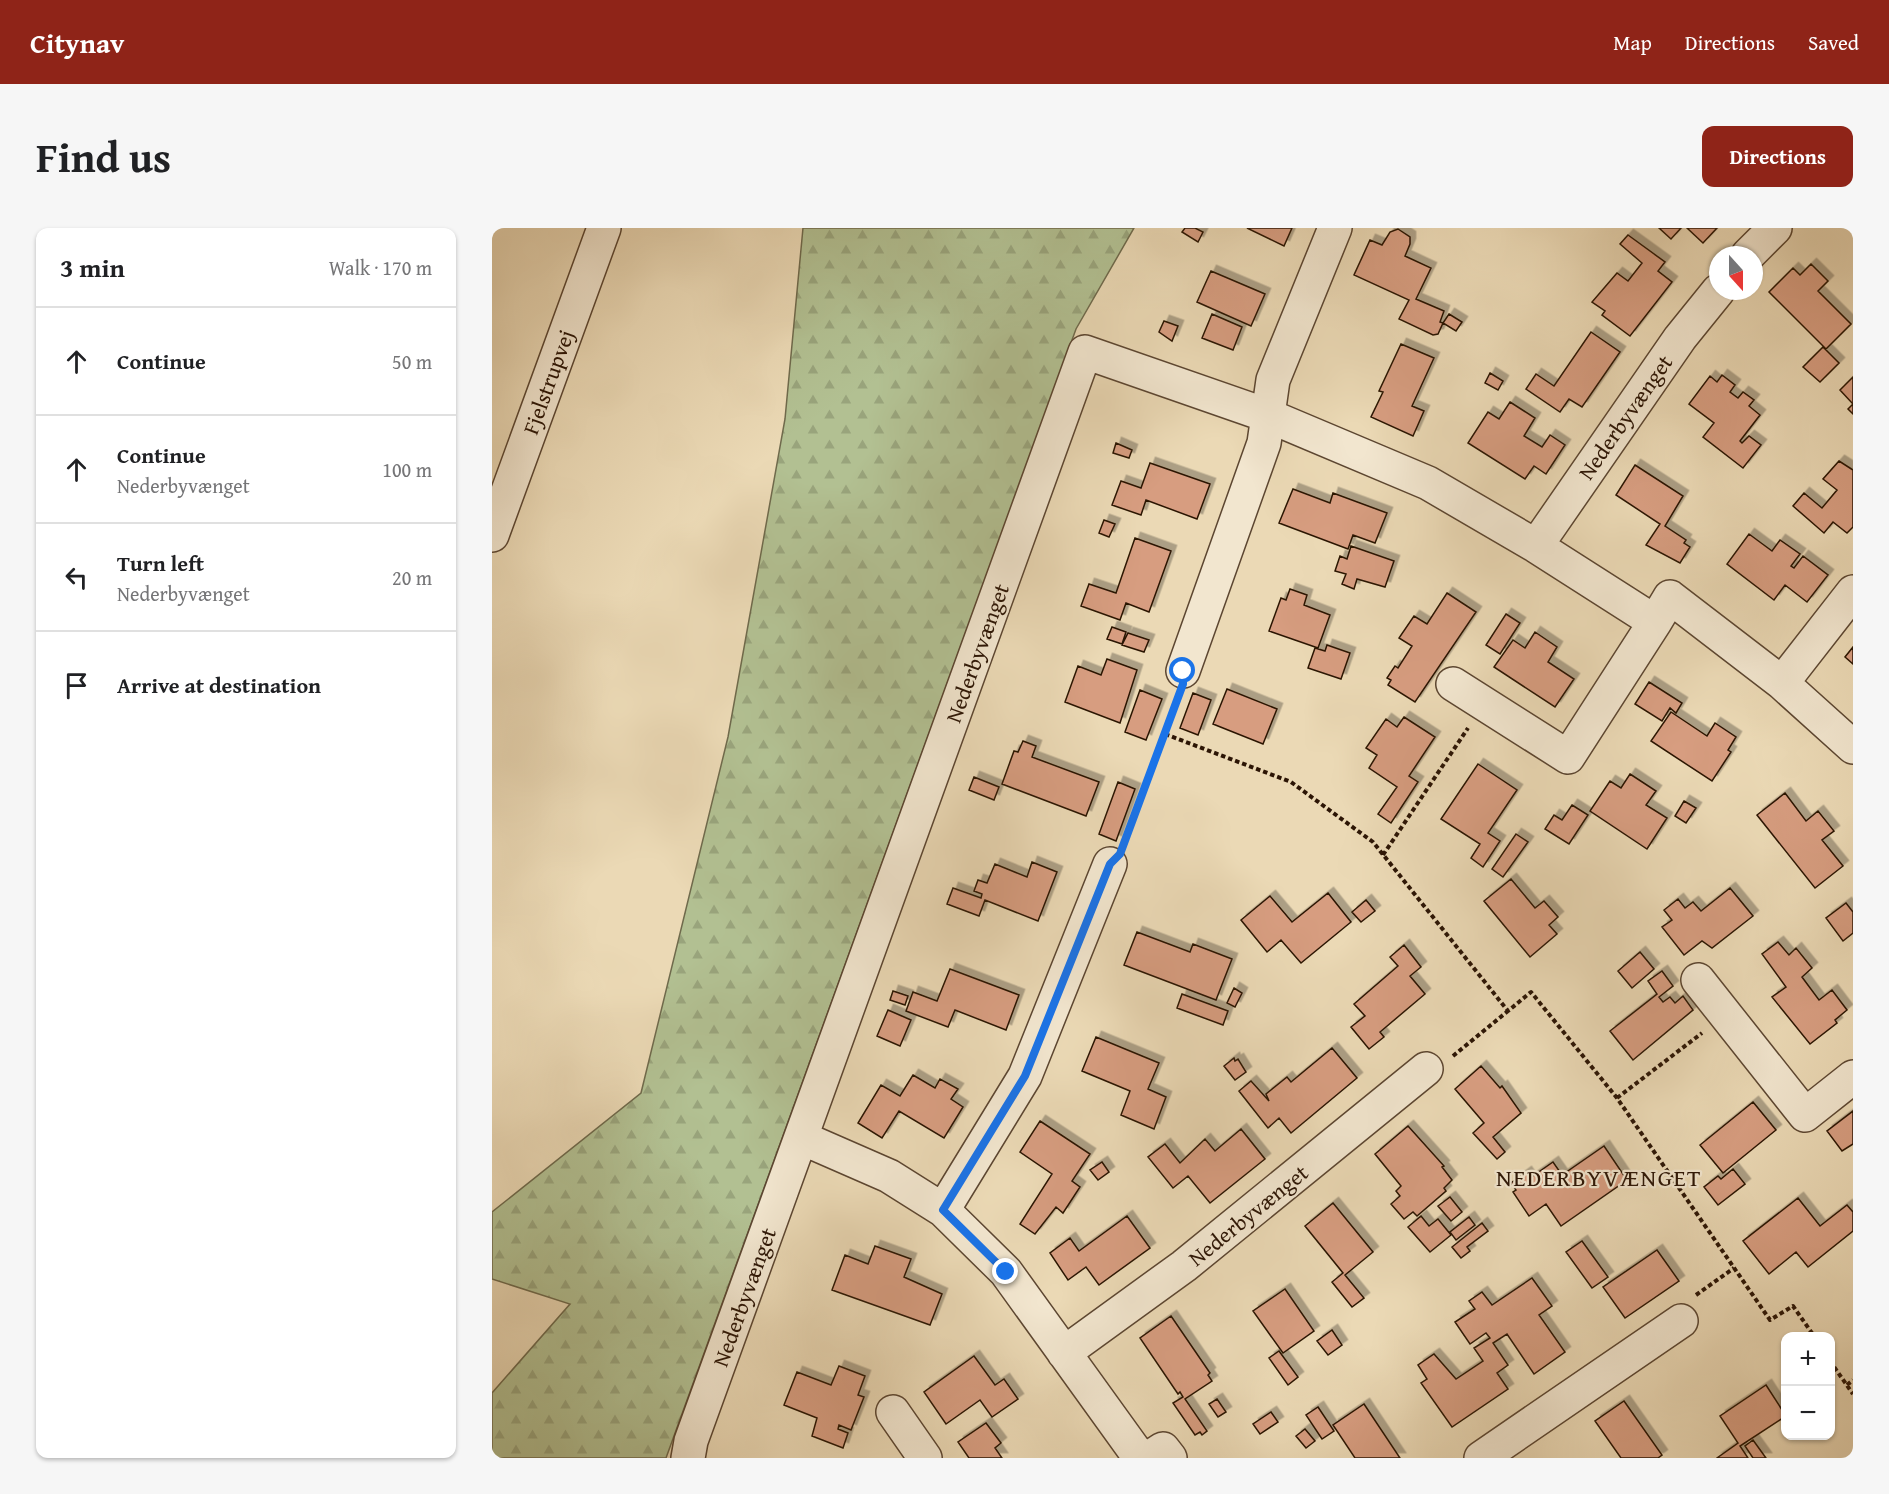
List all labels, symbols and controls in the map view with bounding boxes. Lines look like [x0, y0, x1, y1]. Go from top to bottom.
text: Citynav [30, 22, 124, 63]
text: Map [1613, 27, 1652, 58]
text: Directions [1685, 27, 1775, 58]
text: Saved [1808, 27, 1859, 58]
text: Find us [36, 126, 171, 187]
button: Directions [1702, 126, 1853, 187]
north arrow [1709, 246, 1763, 300]
text: 3 min [60, 248, 125, 287]
text: Walk · 170 m [329, 253, 432, 282]
street label: Fjelstrupvej [514, 325, 582, 439]
icon: ahead [60, 345, 93, 378]
text: Continue [117, 345, 206, 377]
text: 50 m [392, 347, 432, 376]
street label: Nederbyvænget [1570, 348, 1680, 486]
text: Continue [117, 439, 206, 471]
icon: ahead [60, 453, 93, 486]
text: 100 m [382, 455, 432, 484]
text: Nederbyvænget [117, 471, 250, 500]
text: Turn left [117, 547, 204, 579]
icon: left [60, 561, 93, 594]
text: 20 m [392, 563, 432, 592]
text: Nederbyvænget [117, 579, 250, 608]
street label: Nederbyvænget [937, 579, 1017, 727]
route start [1169, 657, 1195, 683]
icon: arrive [60, 669, 93, 702]
text: Arrive at destination [117, 669, 321, 701]
street label: Nederbyvænget [1181, 1156, 1315, 1273]
district label: NEDERBYVÆNGET [1496, 1160, 1702, 1195]
street label: Nederbyvænget [704, 1223, 784, 1371]
route end [992, 1258, 1018, 1284]
map controls [1781, 1332, 1835, 1440]
button: + [1781, 1332, 1835, 1386]
button: − [1781, 1386, 1835, 1440]

